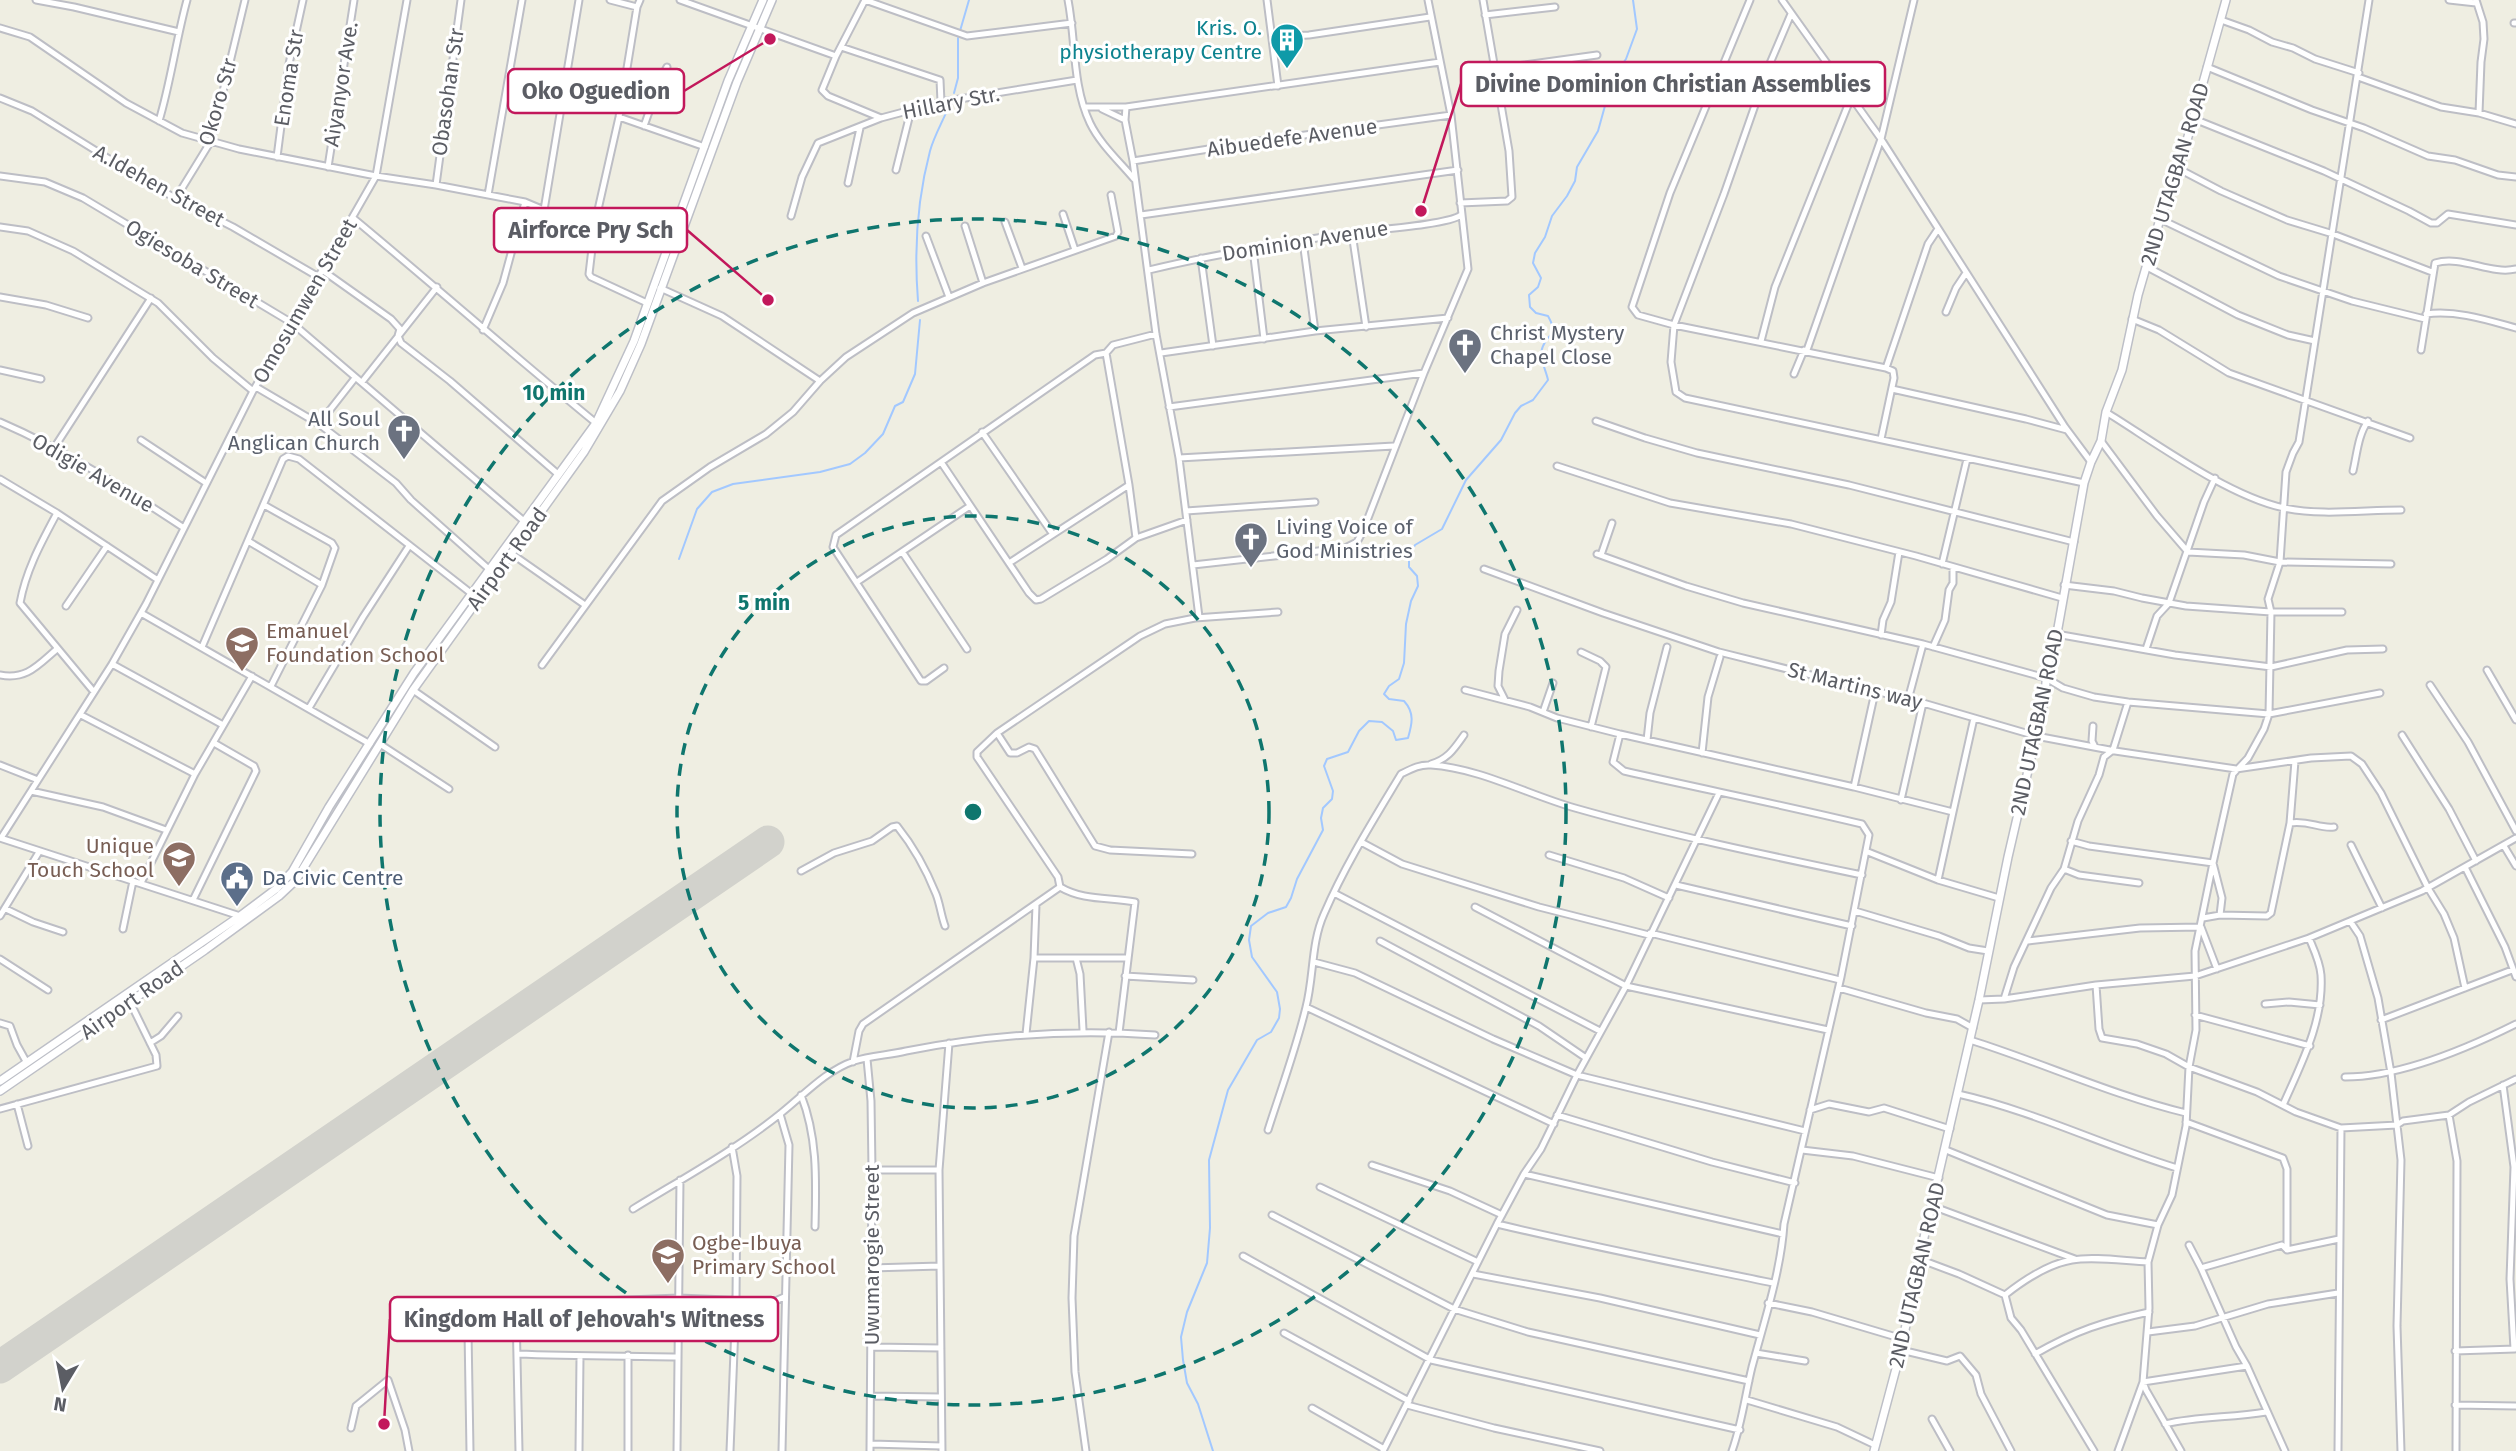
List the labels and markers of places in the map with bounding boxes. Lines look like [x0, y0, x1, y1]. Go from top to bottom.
place label: Kris. O. physiotherapy Centre [1059, 15, 1262, 65]
building icon: Kris. O. physiotherapy Centre [1268, 21, 1306, 70]
callout: Divine Dominion Christian Assemblies [1461, 62, 1885, 106]
callout: Oko Oguedion [508, 69, 684, 113]
callout: Airforce Pry Sch [494, 208, 687, 252]
place label: Christ Mystery Chapel Close [1490, 320, 1625, 370]
church icon: Christ Mystery Chapel Close [1446, 326, 1484, 375]
place label: All Soul Anglican Church [228, 406, 380, 456]
church icon: All Soul Anglican Church [385, 412, 423, 461]
place label: Living Voice of God Ministries [1276, 514, 1415, 564]
church icon: Living Voice of God Ministries [1232, 520, 1270, 569]
place label: Emanuel Foundation School [266, 618, 444, 668]
school or university icon: Emanuel Foundation School [223, 624, 261, 673]
centre of rings [961, 800, 985, 824]
place label: Unique Touch School [27, 833, 154, 883]
school or university icon: Unique Touch School [160, 839, 198, 888]
public building icon: Da Civic Centre [218, 859, 256, 908]
place label: Da Civic Centre [262, 865, 403, 891]
place label: Ogbe-Ibuya Primary School [692, 1230, 836, 1280]
school or university icon: Ogbe-Ibuya Primary School [649, 1236, 687, 1285]
callout: Kingdom Hall of Jehovah's Witness [390, 1297, 778, 1341]

